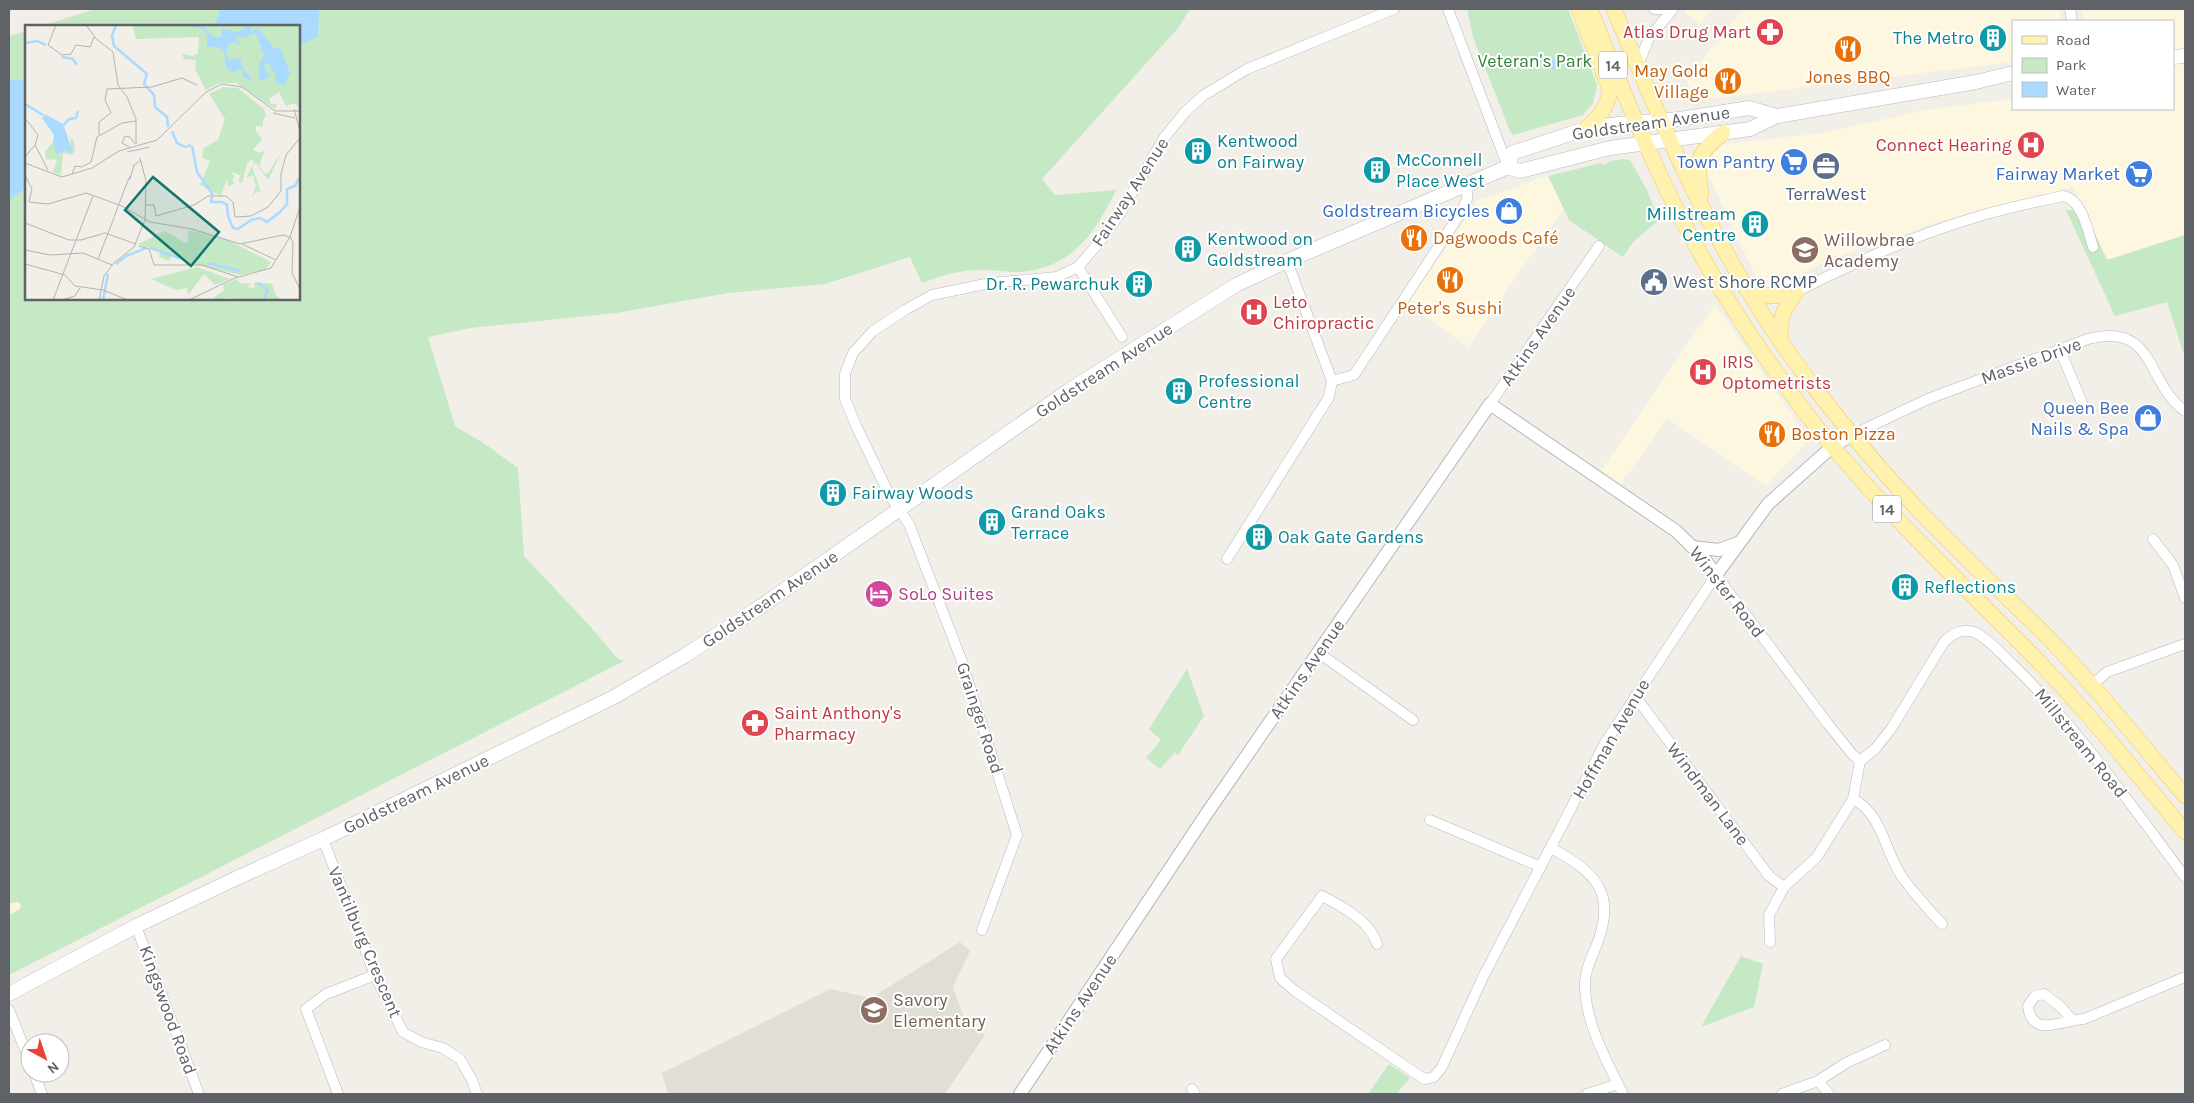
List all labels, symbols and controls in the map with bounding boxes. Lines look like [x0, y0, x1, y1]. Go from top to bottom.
pharmacy icon: Atlas Drug Mart [1755, 17, 1785, 47]
legend [2012, 20, 2174, 110]
place label: Atlas Drug Mart [1623, 21, 1751, 43]
building icon: The Metro [1978, 23, 2008, 53]
inset map [25, 25, 300, 300]
place label: The Metro [1893, 27, 1974, 49]
text: Road [2056, 31, 2091, 49]
restaurant icon: Jones BBQ [1833, 34, 1863, 64]
park label: Veteran's Park [1478, 50, 1592, 72]
road number: 14 [1599, 52, 1627, 78]
text: Park [2056, 56, 2086, 74]
place label: May Gold Village [1634, 60, 1709, 103]
restaurant icon: May Gold Village [1713, 66, 1743, 96]
place label: Jones BBQ [1805, 66, 1891, 88]
text: Water [2056, 81, 2097, 99]
street label: Goldstream Avenue [1571, 101, 1731, 145]
place label: Kentwood on Fairway [1217, 130, 1305, 173]
hospital icon: Connect Hearing [2016, 130, 2046, 160]
street label: Fairway Avenue [1087, 133, 1173, 251]
place label: Connect Hearing [1876, 134, 2012, 156]
building icon: Kentwood on Fairway [1183, 136, 1213, 166]
supermarket icon: Town Pantry [1779, 147, 1809, 177]
place label: McConnell Place West [1396, 149, 1485, 192]
place label: Town Pantry [1677, 151, 1776, 173]
office icon: TerraWest [1811, 151, 1841, 181]
building icon: McConnell Place West [1362, 155, 1392, 185]
supermarket icon: Fairway Market [2124, 159, 2154, 189]
place label: Fairway Market [1996, 163, 2120, 185]
place label: TerraWest [1786, 183, 1866, 205]
shop icon: Goldstream Bicycles [1494, 196, 1524, 226]
place label: Goldstream Bicycles [1323, 200, 1490, 222]
place label: Millstream Centre [1647, 203, 1736, 246]
building icon: Millstream Centre [1740, 209, 1770, 239]
restaurant icon: Dagwoods Café [1399, 223, 1429, 253]
place label: Dagwoods Café [1433, 227, 1558, 249]
place label: Kentwood on Goldstream [1207, 228, 1313, 271]
place label: Willowbrae Academy [1824, 229, 1915, 272]
building icon: Kentwood on Goldstream [1173, 234, 1203, 264]
school or university icon: Willowbrae Academy [1790, 235, 1820, 265]
restaurant icon: Peter's Sushi [1435, 265, 1465, 295]
public building icon: West Shore RCMP [1639, 267, 1669, 297]
building icon: Dr. R. Pewarchuk [1124, 269, 1154, 299]
place label: West Shore RCMP [1673, 271, 1817, 293]
place label: Dr. R. Pewarchuk [986, 273, 1120, 295]
street label: Atkins Avenue [1496, 282, 1580, 390]
place label: Leto Chiropractic [1273, 291, 1374, 334]
hospital icon: Leto Chiropractic [1239, 297, 1269, 327]
place label: Peter's Sushi [1397, 297, 1503, 319]
street label: Goldstream Avenue [1031, 317, 1177, 423]
street label: Massie Drive [1978, 333, 2084, 389]
place label: IRIS Optometrists [1722, 351, 1831, 394]
hospital icon: IRIS Optometrists [1688, 357, 1718, 387]
place label: Professional Centre [1198, 370, 1300, 413]
building icon: Professional Centre [1164, 376, 1194, 406]
place label: Queen Bee Nails & Spa [2031, 397, 2129, 440]
shop icon: Queen Bee Nails & Spa [2133, 403, 2163, 433]
restaurant icon: Boston Pizza [1757, 419, 1787, 449]
place label: Boston Pizza [1791, 423, 1896, 445]
building icon: Fairway Woods [818, 478, 848, 508]
place label: Fairway Woods [852, 482, 974, 504]
road number: 14 [1873, 496, 1901, 522]
place label: Grand Oaks Terrace [1011, 501, 1106, 544]
building icon: Grand Oaks Terrace [977, 507, 1007, 537]
building icon: Oak Gate Gardens [1244, 522, 1274, 552]
place label: Oak Gate Gardens [1278, 526, 1424, 548]
street label: Winster Road [1684, 542, 1770, 642]
street label: Goldstream Avenue [698, 545, 842, 653]
building icon: Reflections [1890, 572, 1920, 602]
place label: Reflections [1924, 576, 2016, 598]
hotel icon: SoLo Suites [864, 579, 894, 609]
place label: SoLo Suites [898, 583, 994, 605]
street label: Atkins Avenue [1265, 615, 1349, 723]
street label: Grainger Road [952, 660, 1008, 776]
street label: Hoffman Avenue [1568, 675, 1654, 803]
street label: Millstream Road [2030, 684, 2132, 802]
place label: Saint Anthony's Pharmacy [774, 702, 902, 745]
pharmacy icon: Saint Anthony's Pharmacy [740, 708, 770, 738]
street label: Windman Lane [1662, 738, 1754, 850]
street label: Goldstream Avenue [340, 749, 492, 839]
street label: Vantilburg Crescent [323, 863, 407, 1021]
street label: Kingswood Road [134, 942, 202, 1078]
street label: Atkins Avenue [1038, 950, 1122, 1058]
place label: Savory Elementary [893, 989, 987, 1032]
school or university icon: Savory Elementary [859, 995, 889, 1025]
north arrow [20, 1033, 70, 1083]
text: N [44, 1058, 62, 1077]

